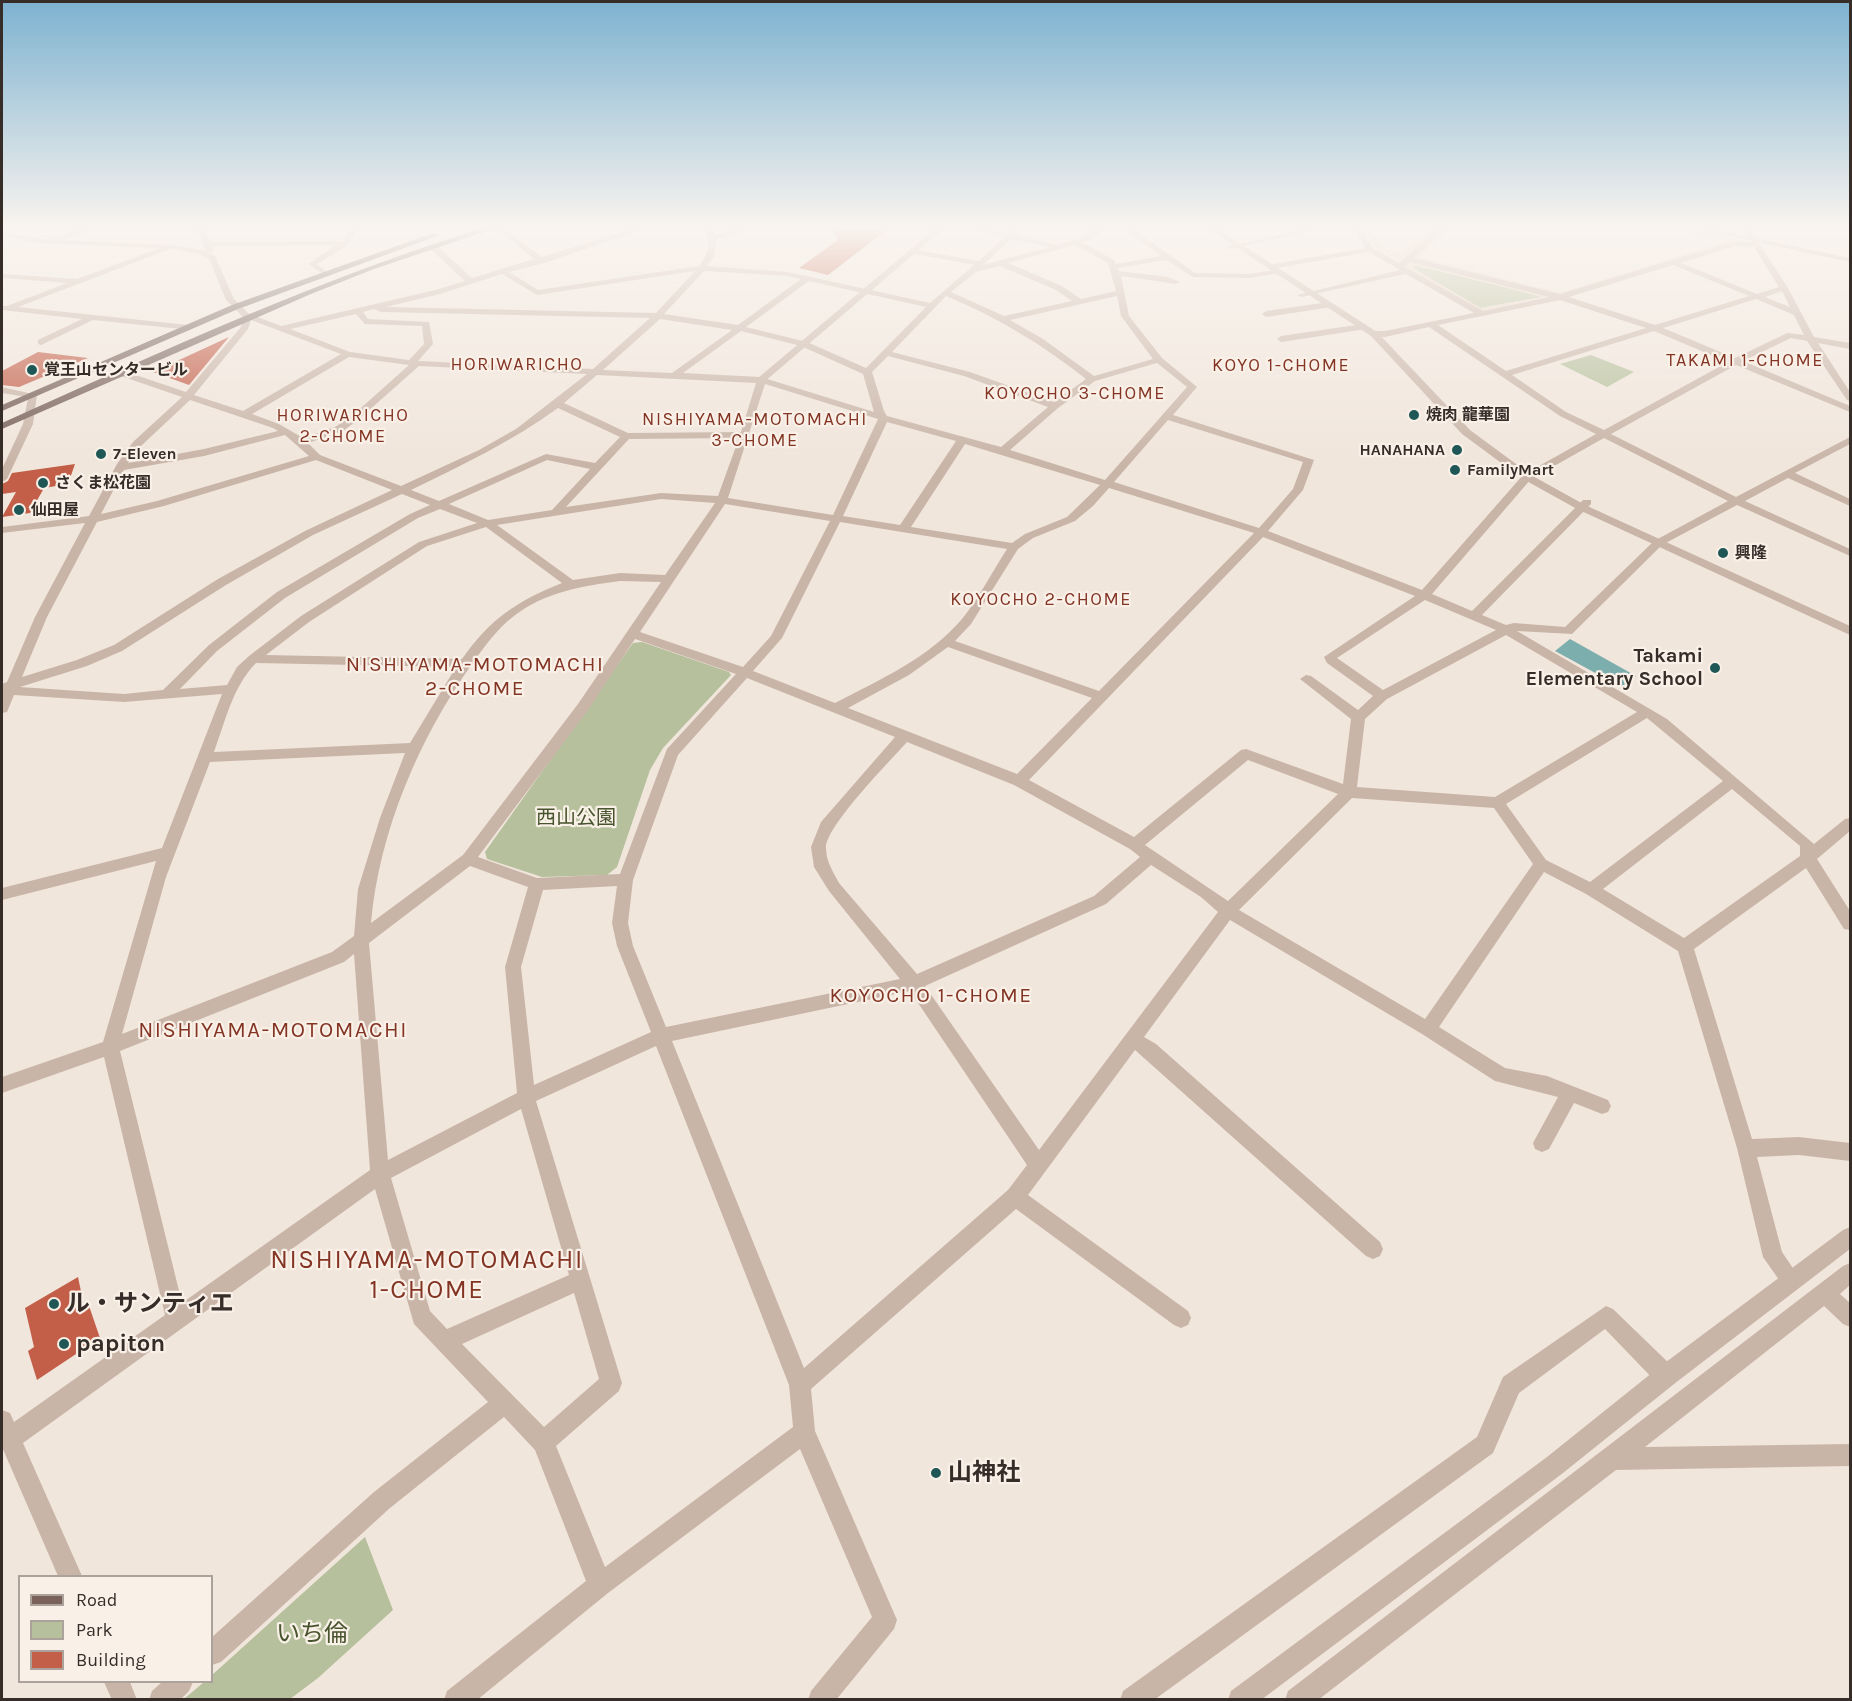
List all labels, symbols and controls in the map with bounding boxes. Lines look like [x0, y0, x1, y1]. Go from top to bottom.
district label: TAKAMI 1-CHOME [1666, 350, 1824, 372]
district label: HORIWARICHO [451, 354, 583, 376]
district label: KOYO 1-CHOME [1212, 355, 1350, 377]
place label: 覚王山センタービル [44, 360, 188, 380]
marker: 覚王山センタービル [25, 363, 39, 377]
district label: KOYOCHO 3-CHOME [984, 383, 1166, 405]
district label: HORIWARICHO 2-CHOME [277, 405, 409, 448]
place label: 焼肉 龍華園 [1426, 405, 1510, 425]
marker: 焼肉 龍華園 [1407, 408, 1421, 422]
district label: NISHIYAMA-MOTOMACHI 3-CHOME [642, 409, 868, 452]
place label: HANAHANA [1359, 440, 1445, 460]
marker: HANAHANA [1450, 443, 1464, 457]
place label: 7-Eleven [113, 444, 176, 464]
marker: 7-Eleven [94, 447, 108, 461]
place label: FamilyMart [1467, 460, 1554, 480]
marker: FamilyMart [1448, 463, 1462, 477]
place label: さくま松花園 [55, 473, 151, 493]
marker: さくま松花園 [36, 476, 50, 490]
place label: 仙田屋 [31, 500, 79, 520]
marker: 仙田屋 [12, 503, 26, 517]
place label: 興隆 [1735, 543, 1767, 563]
marker: 興隆 [1716, 546, 1730, 560]
district label: KOYOCHO 2-CHOME [950, 589, 1132, 611]
place label: Takami Elementary School [1525, 644, 1703, 691]
district label: NISHIYAMA-MOTOMACHI 2-CHOME [346, 652, 604, 702]
marker: Takami Elementary School [1708, 661, 1722, 675]
park label: 西山公園 [536, 806, 616, 830]
district label: KOYOCHO 1-CHOME [830, 983, 1032, 1009]
district label: NISHIYAMA-MOTOMACHI [138, 1018, 408, 1044]
district label: NISHIYAMA-MOTOMACHI 1-CHOME [270, 1245, 584, 1306]
place label: ル・サンティエ [66, 1290, 234, 1318]
marker: ル・サンティエ [47, 1297, 61, 1311]
place label: papiton [76, 1330, 165, 1358]
marker: papiton [57, 1337, 71, 1351]
place label: 山神社 [948, 1459, 1020, 1487]
marker: 山神社 [929, 1466, 943, 1480]
legend [18, 1575, 213, 1683]
text: Road [76, 1589, 117, 1611]
text: Park [76, 1619, 113, 1641]
park label: いち倫 [276, 1620, 348, 1648]
text: Building [76, 1649, 146, 1671]

